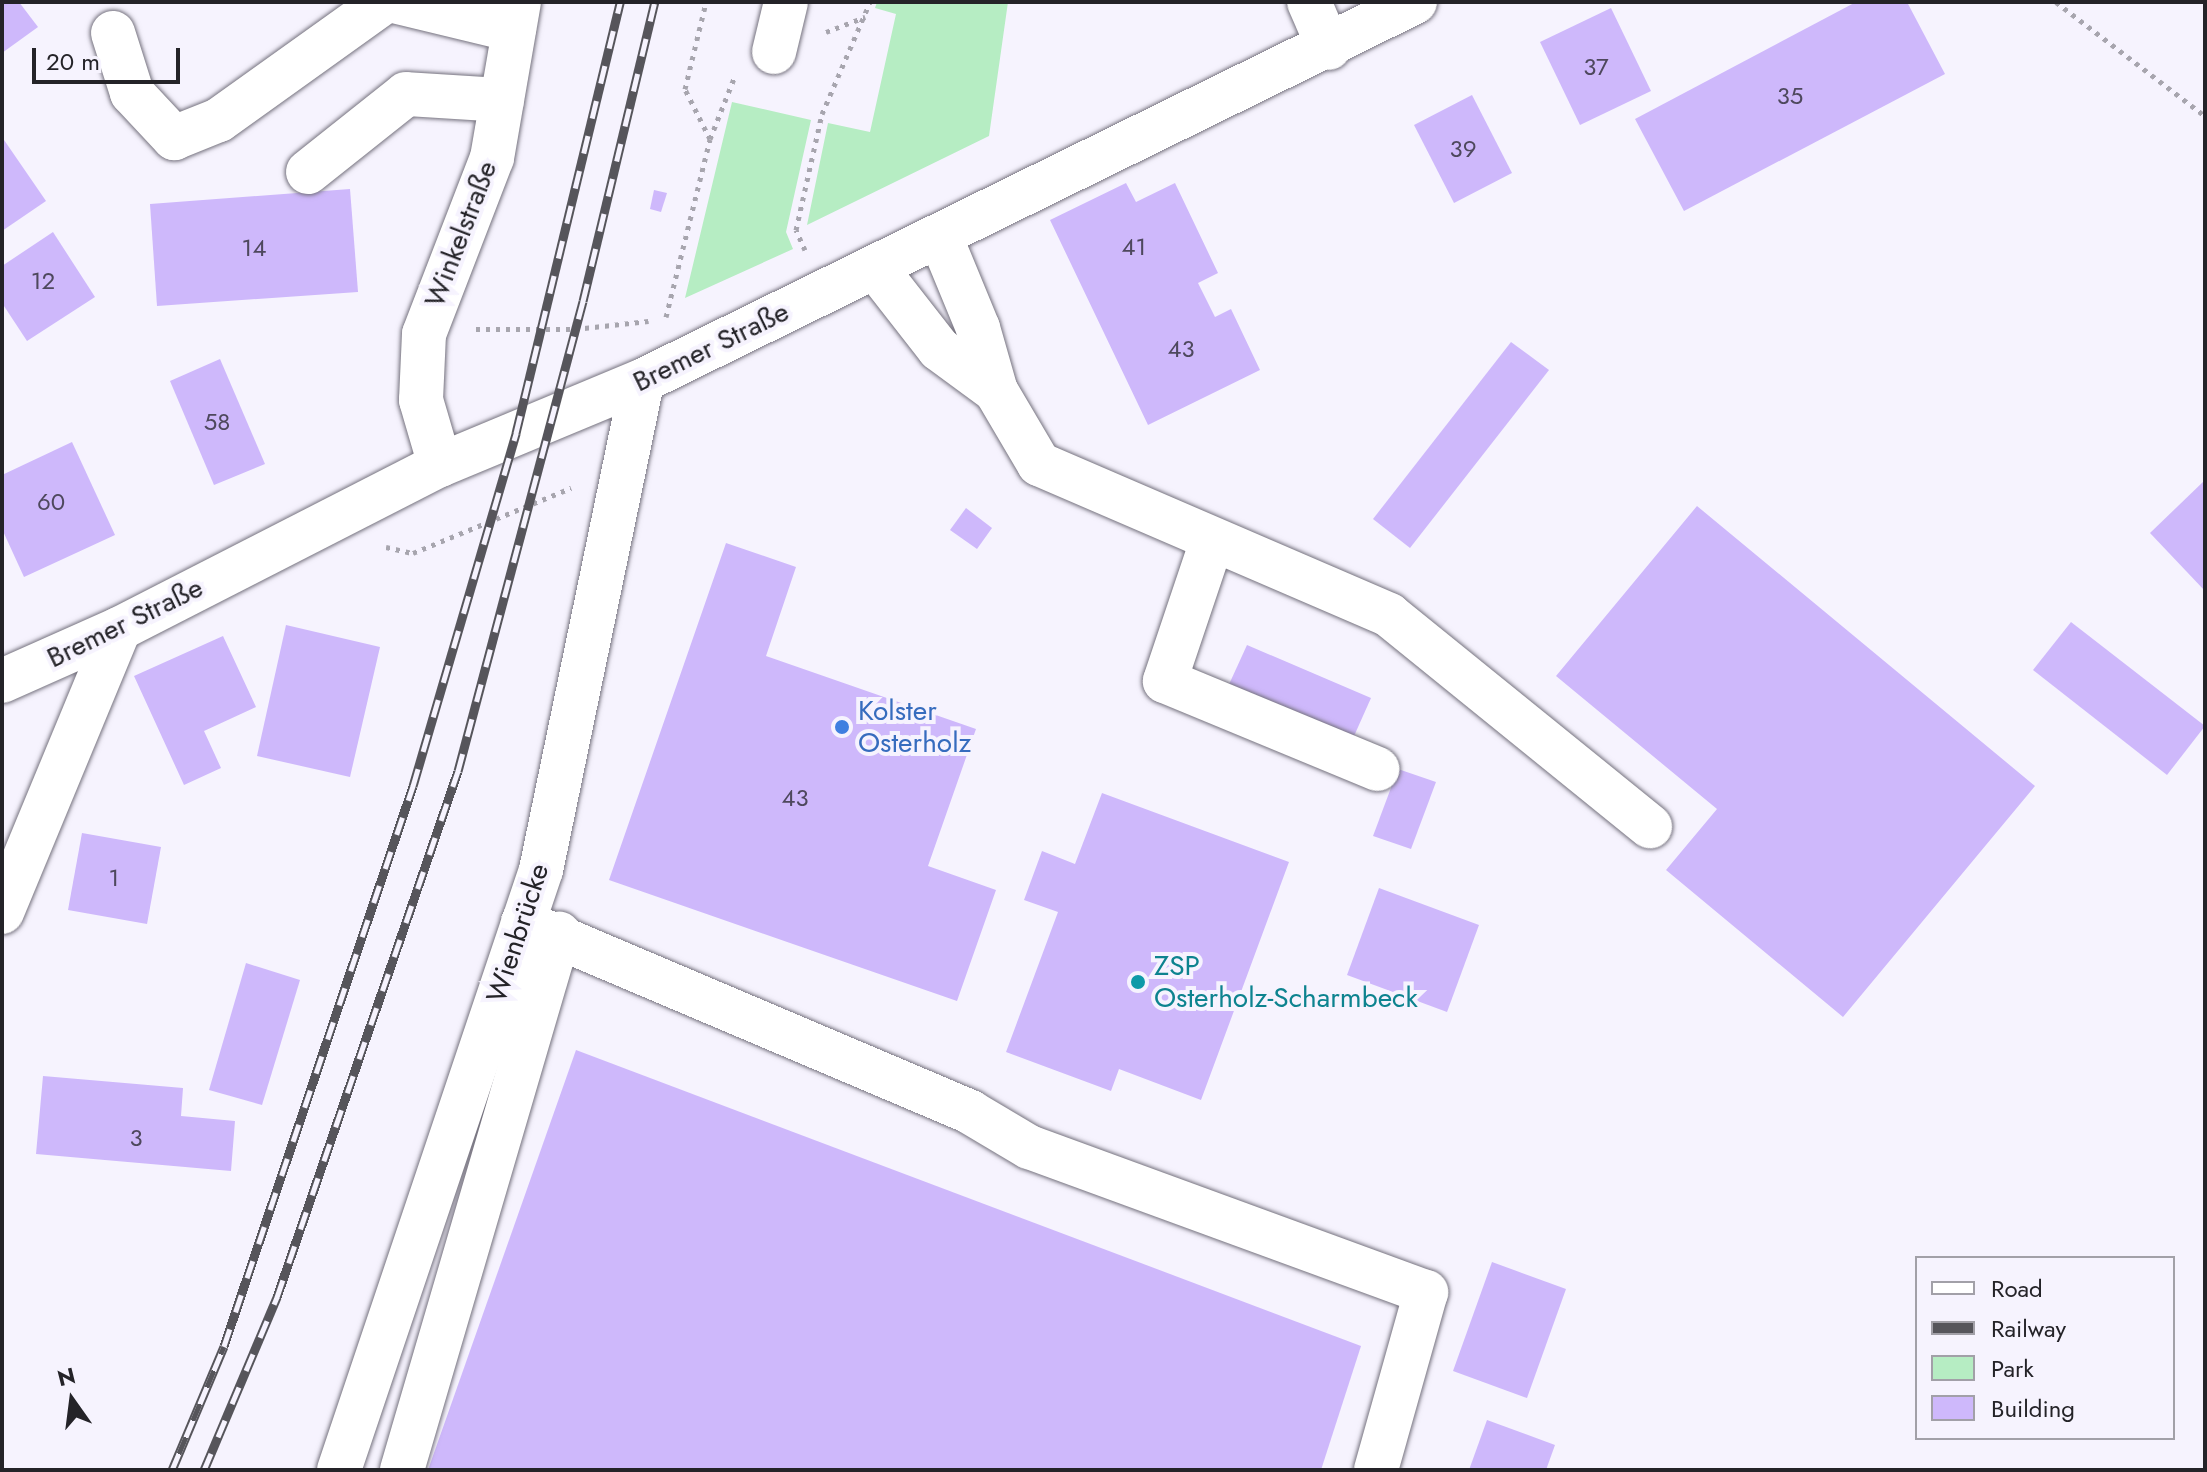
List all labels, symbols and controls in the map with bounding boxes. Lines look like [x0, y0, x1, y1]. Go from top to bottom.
scale bar [36, 32, 184, 82]
text: 20 m [46, 44, 100, 79]
house number: 37 [1583, 53, 1609, 81]
house number: 35 [1777, 82, 1803, 110]
house number: 39 [1450, 135, 1476, 163]
street label: Winkelstraße [418, 156, 504, 312]
house number: 41 [1122, 233, 1146, 261]
house number: 14 [242, 234, 266, 262]
house number: 12 [31, 267, 55, 295]
street label: Bremer Straße [628, 295, 794, 399]
house number: 43 [1167, 335, 1195, 363]
house number: 58 [204, 408, 230, 436]
house number: 60 [37, 488, 65, 516]
street label: Bremer Straße [42, 571, 208, 675]
place label: Kolster Osterholz [858, 694, 971, 760]
marker: Kolster Osterholz [833, 718, 851, 736]
house number: 43 [781, 784, 809, 812]
street label: Wienbrücke [480, 859, 556, 1007]
house number: 1 [109, 864, 119, 892]
place label: ZSP Osterholz-Scharmbeck [1154, 949, 1418, 1015]
marker: ZSP Osterholz-Scharmbeck [1129, 973, 1147, 991]
house number: 3 [129, 1124, 143, 1152]
legend [1915, 1256, 2175, 1440]
text: Road [1991, 1271, 2043, 1306]
text: Railway [1991, 1311, 2066, 1346]
text: Park [1991, 1351, 2034, 1386]
text: N [54, 1359, 79, 1394]
north arrow [32, 1360, 112, 1440]
text: Building [1991, 1391, 2075, 1426]

